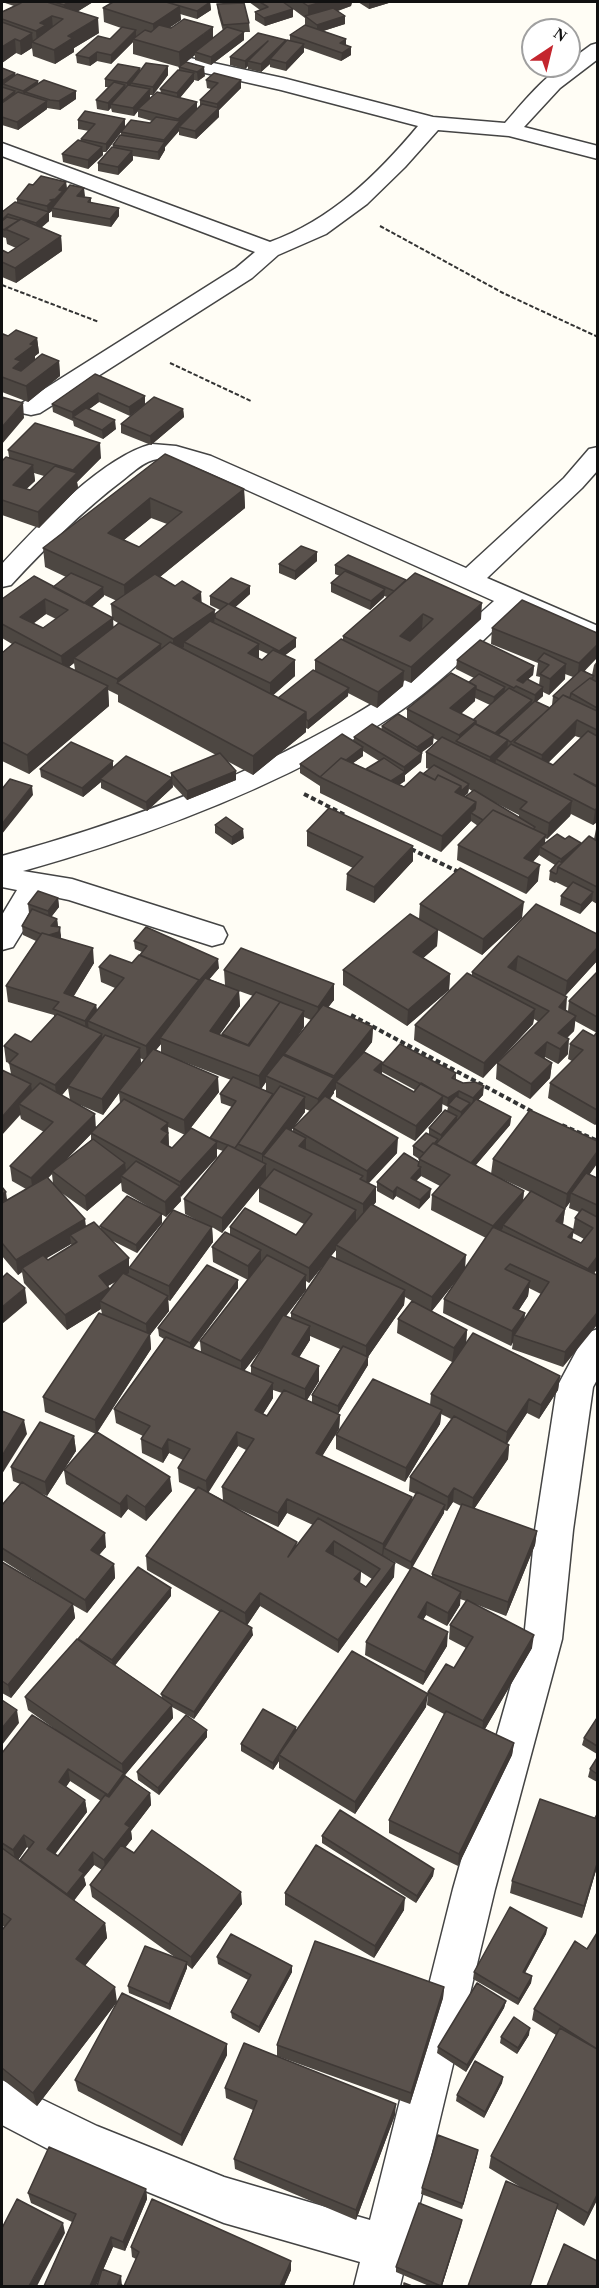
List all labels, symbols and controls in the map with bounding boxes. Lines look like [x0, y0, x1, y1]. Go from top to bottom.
north arrow [521, 18, 581, 78]
text: N [551, 24, 570, 45]

